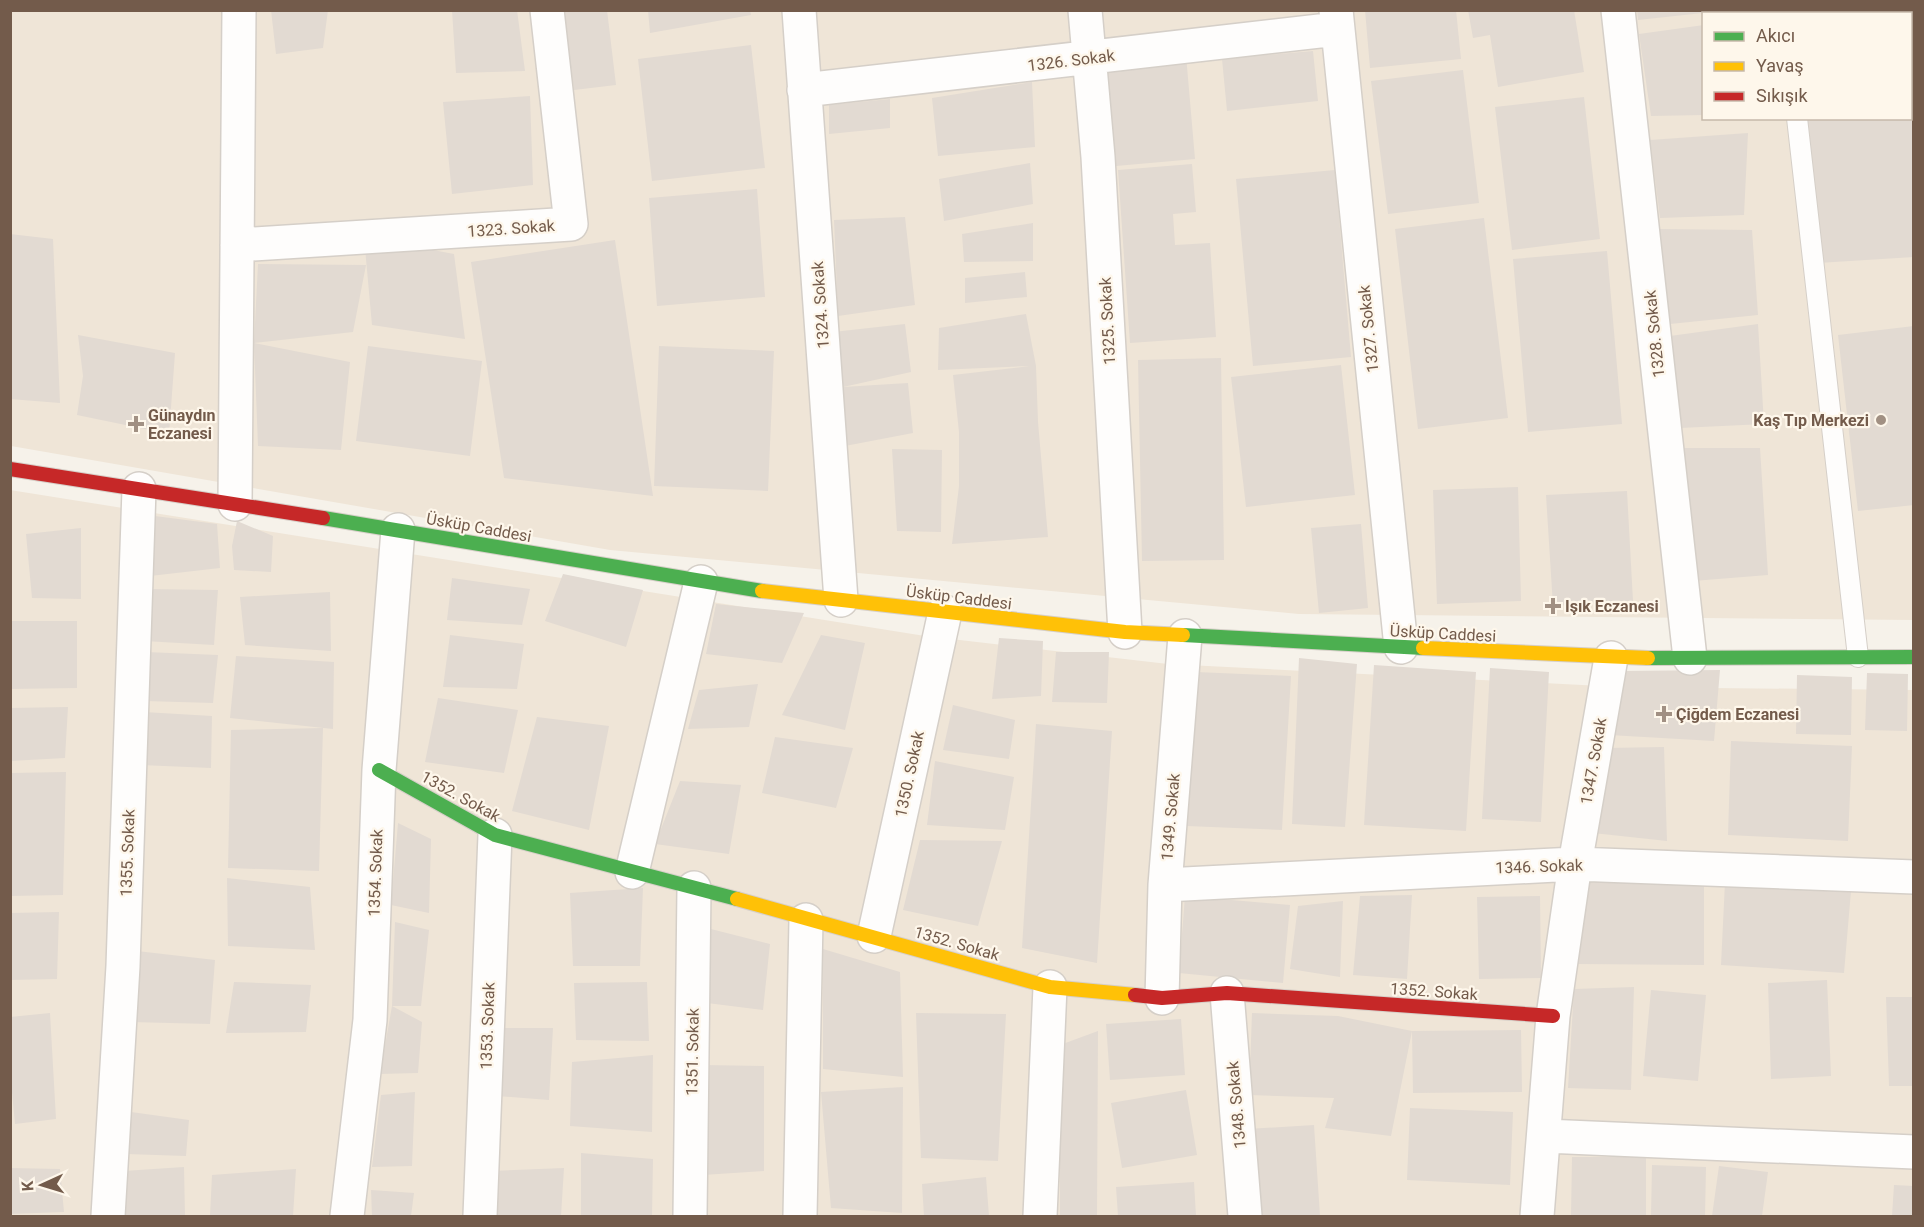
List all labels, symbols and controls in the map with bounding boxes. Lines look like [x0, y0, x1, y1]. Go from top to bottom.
legend [1702, 12, 1912, 120]
text: Akıcı [1756, 25, 1795, 46]
street label: 1326. Sokak [1026, 46, 1117, 75]
text: Yavaş [1756, 55, 1804, 76]
text: Sıkışık [1756, 85, 1808, 106]
street label: 1323. Sokak [467, 216, 556, 241]
street label: 1324. Sokak [808, 260, 833, 349]
street label: 1325. Sokak [1096, 276, 1119, 365]
street label: 1327. Sokak [1354, 283, 1383, 374]
street label: 1328. Sokak [1640, 288, 1669, 379]
place label: Günaydın Eczanesi [148, 406, 216, 443]
place label: Kaş Tıp Merkezi [1753, 411, 1869, 430]
marker: Kaş Tıp Merkezi [1874, 413, 1888, 427]
marker: Günaydın Eczanesi [129, 417, 143, 431]
street label: Üsküp Caddesi [425, 509, 533, 546]
street label: Üsküp Caddesi [905, 582, 1013, 613]
place label: Işık Eczanesi [1565, 597, 1659, 616]
marker: Işık Eczanesi [1546, 599, 1560, 613]
street label: Üsküp Caddesi [1389, 621, 1497, 646]
place label: Çiğdem Eczanesi [1676, 705, 1799, 724]
marker: Çiğdem Eczanesi [1657, 707, 1671, 721]
street label: 1347. Sokak [1577, 715, 1611, 806]
street label: 1350. Sokak [891, 728, 928, 819]
street label: 1352. Sokak [418, 767, 504, 826]
street label: 1349. Sokak [1157, 772, 1184, 862]
street label: 1355. Sokak [116, 808, 139, 897]
street label: 1354. Sokak [364, 828, 387, 917]
street label: 1346. Sokak [1495, 855, 1584, 878]
street label: 1352. Sokak [912, 922, 1002, 965]
street label: 1352. Sokak [1390, 979, 1479, 1004]
street label: 1353. Sokak [476, 981, 499, 1070]
street label: 1351. Sokak [682, 1007, 703, 1096]
street label: 1348. Sokak [1223, 1060, 1250, 1149]
north arrow [12, 1155, 72, 1215]
text: K [18, 1179, 37, 1192]

